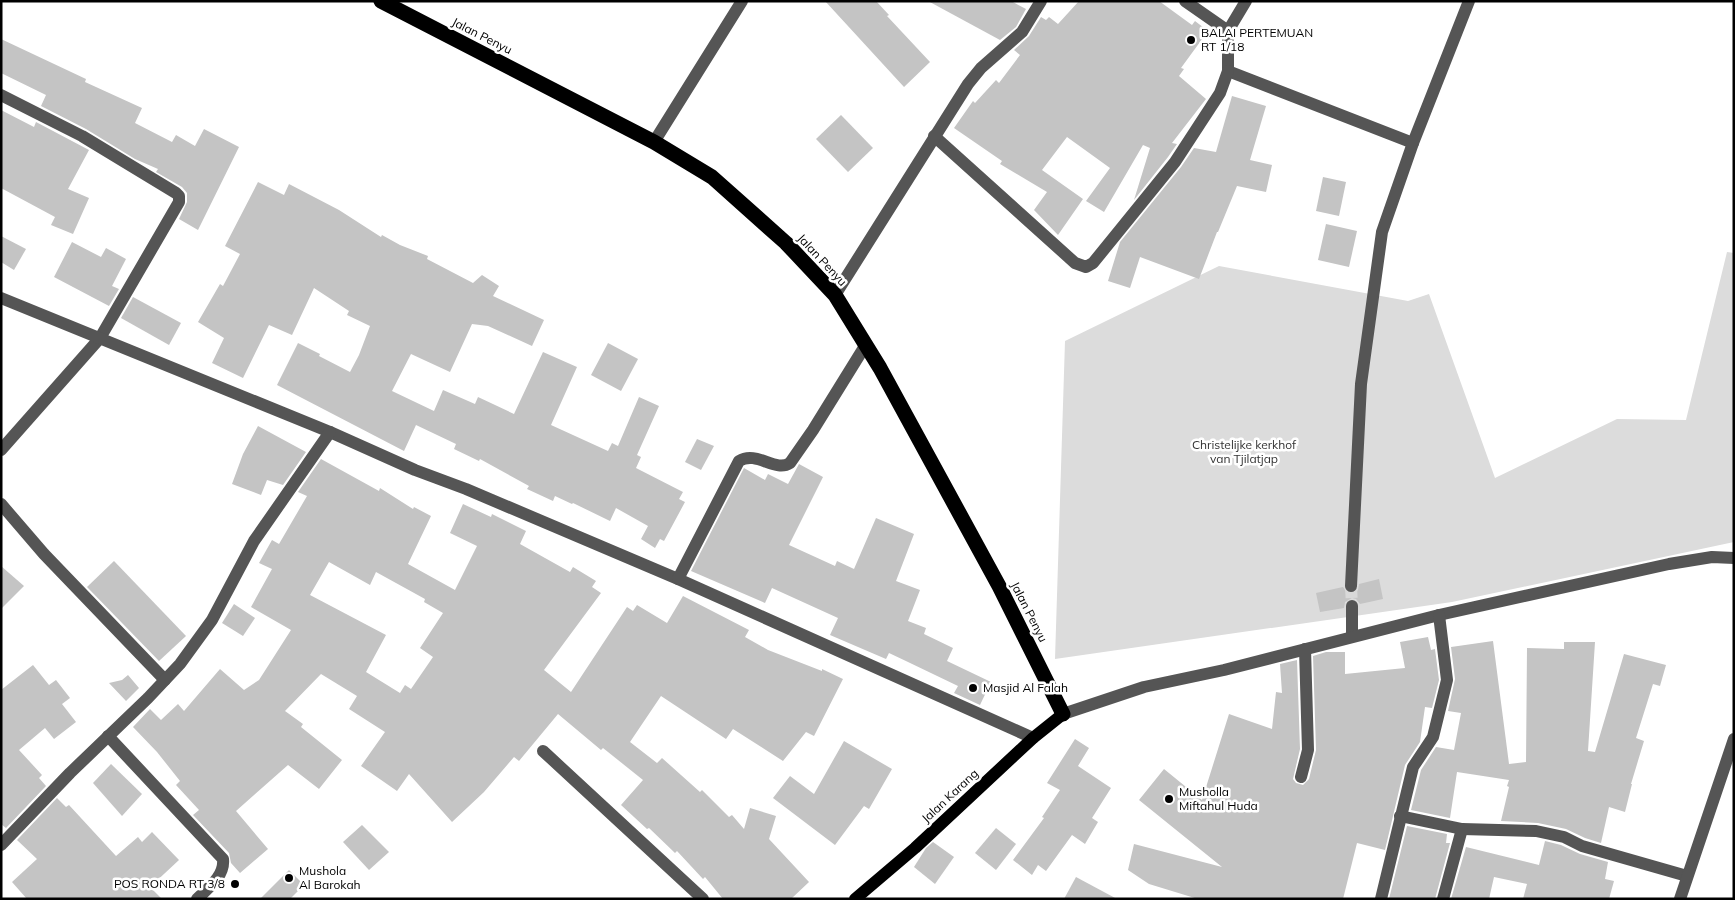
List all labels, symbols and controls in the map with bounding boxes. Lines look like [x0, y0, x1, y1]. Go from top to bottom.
street label: Jalan Penyu [450, 14, 515, 57]
place label: BALAI PERTEMUAN RT 1/18 [1201, 25, 1313, 54]
marker: BALAI PERTEMUAN RT 1/18 [1185, 34, 1197, 46]
street label: Jalan Penyu [794, 231, 850, 289]
park label: Christelijke kerkhof van Tjilatjap [1192, 437, 1297, 466]
street label: Jalan Penyu [1008, 579, 1051, 644]
place label: Masjid Al Falah [983, 680, 1068, 695]
marker: Masjid Al Falah [967, 682, 979, 694]
street label: Jalan Karang [918, 766, 981, 826]
place label: Musholla Miftahul Huda [1179, 784, 1258, 813]
marker: Musholla Miftahul Huda [1163, 793, 1175, 805]
place label: Mushola Al Barokah [299, 863, 361, 892]
marker: Mushola Al Barokah [283, 872, 295, 884]
place label: POS RONDA RT 3/8 [114, 876, 225, 891]
marker: POS RONDA RT 3/8 [229, 878, 241, 890]

